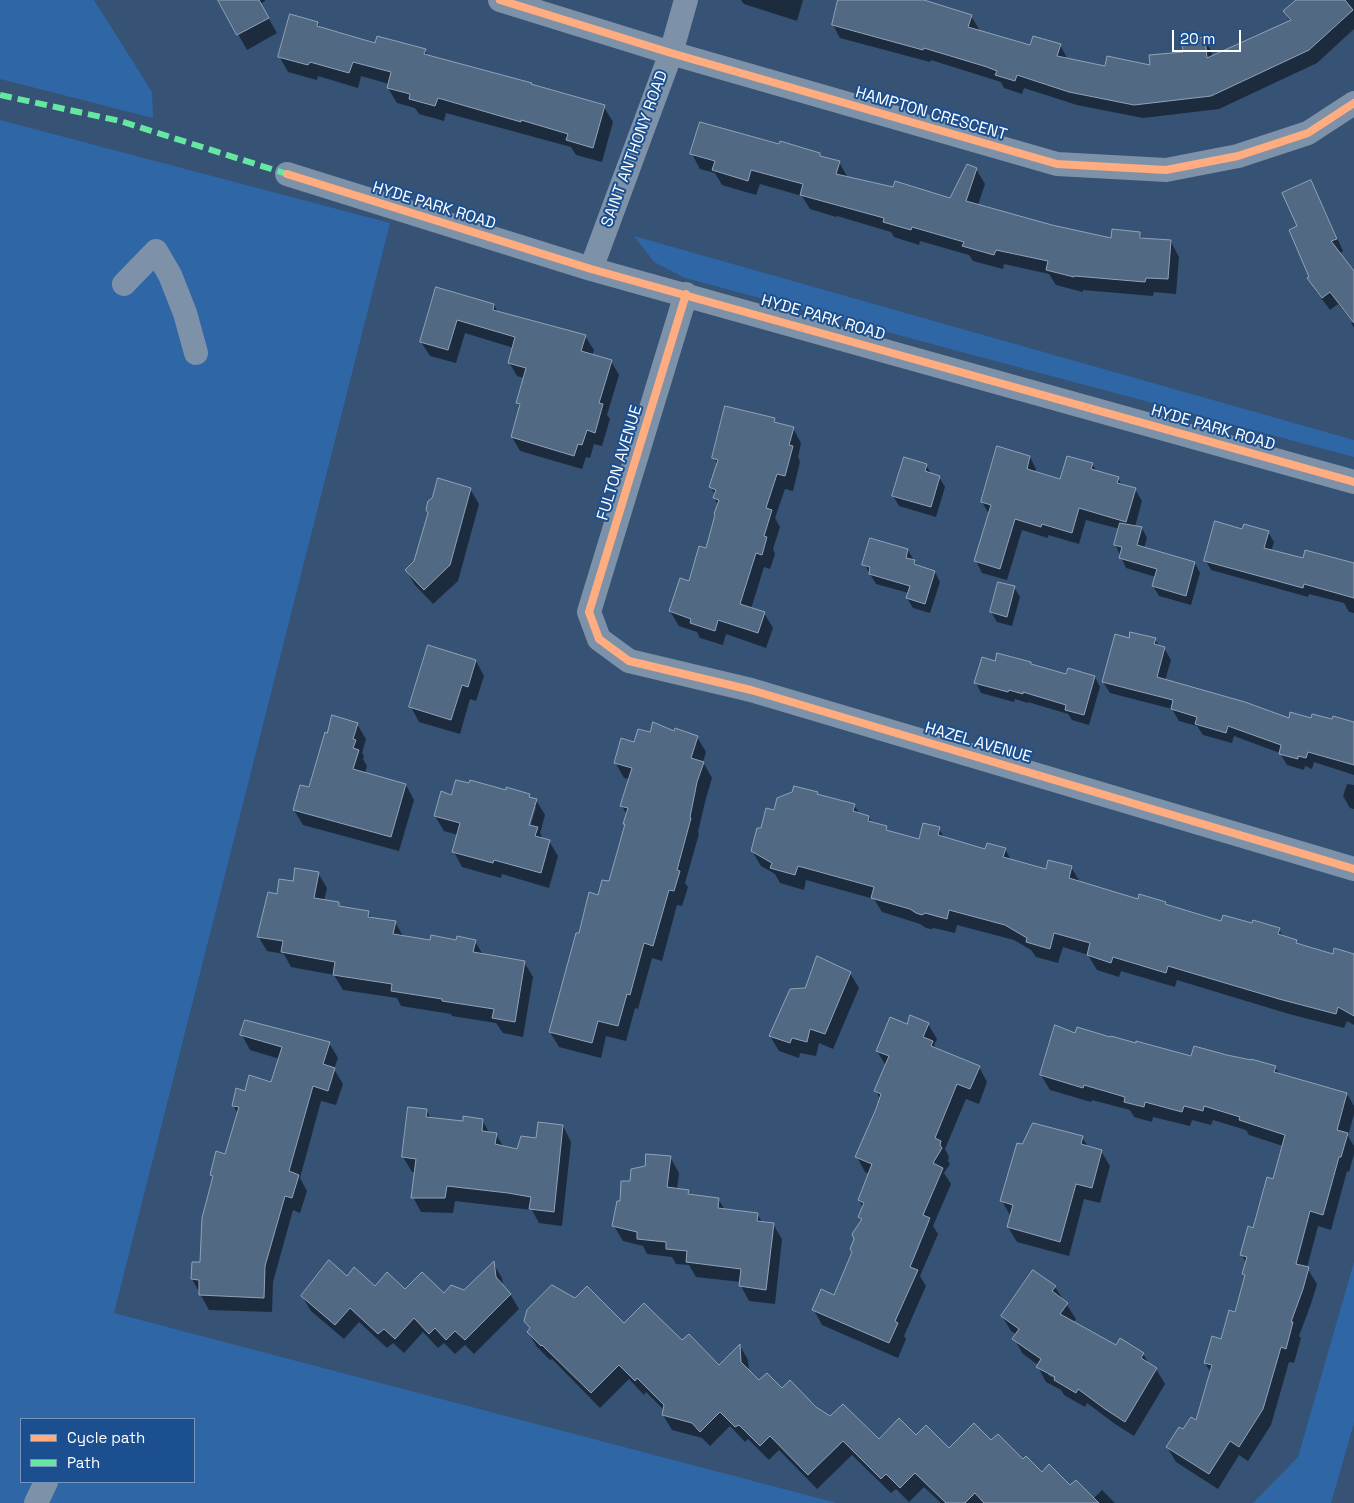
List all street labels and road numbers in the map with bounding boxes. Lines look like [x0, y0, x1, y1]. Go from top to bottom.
street label: SAINT ANTHONY ROAD [598, 68, 672, 230]
street label: HAMPTON CRESCENT [853, 83, 1009, 145]
street label: HYDE PARK ROAD [370, 178, 498, 234]
street label: HYDE PARK ROAD [759, 291, 887, 345]
street label: HYDE PARK ROAD [1149, 401, 1277, 455]
street label: FULTON AVENUE [593, 403, 647, 523]
street label: HAZEL AVENUE [922, 719, 1034, 767]

